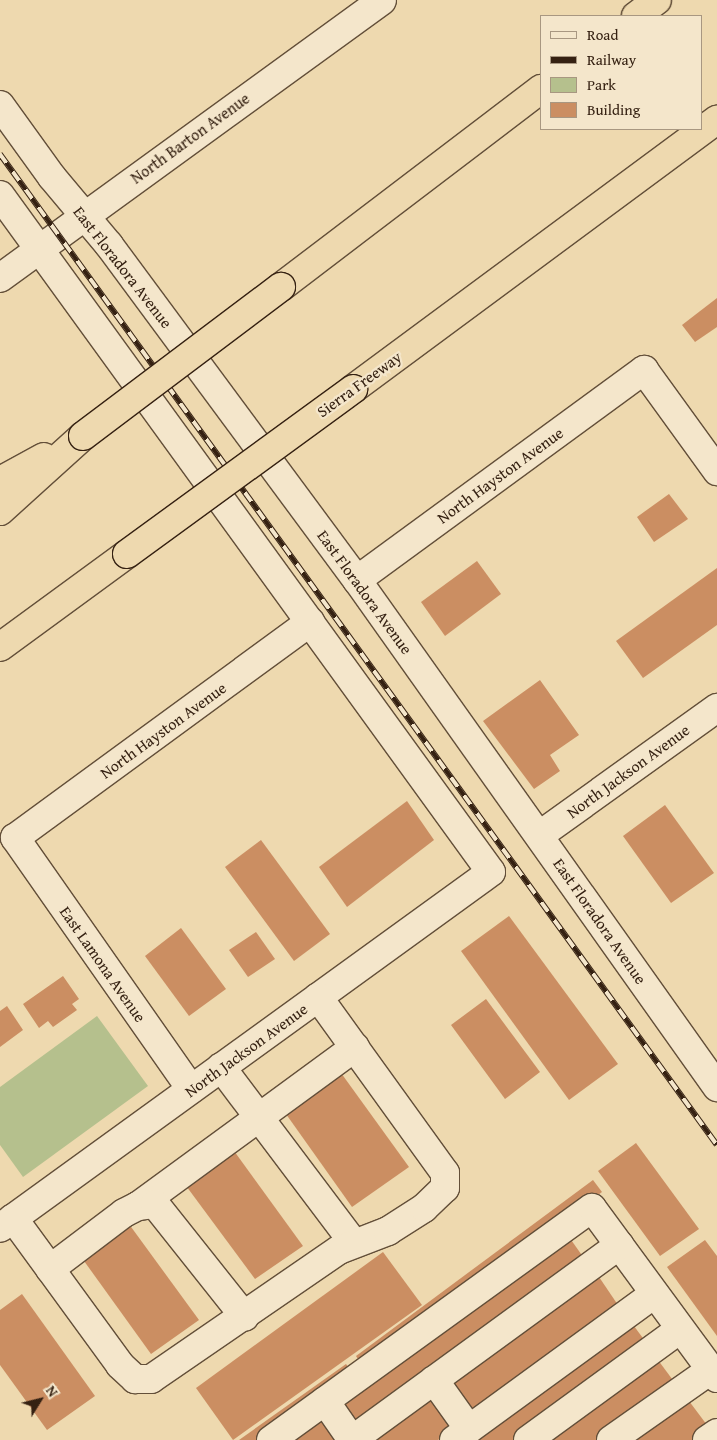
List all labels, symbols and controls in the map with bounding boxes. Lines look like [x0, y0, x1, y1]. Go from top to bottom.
legend [540, 15, 702, 130]
text: Road [587, 24, 618, 45]
text: Railway [587, 49, 636, 70]
text: Park [587, 74, 616, 95]
street label: North Barton Avenue [127, 88, 253, 188]
text: Building [587, 99, 640, 120]
street label: East Floradora Avenue [70, 202, 176, 332]
street label: Sierra Freeway [313, 347, 405, 421]
street label: North Hayston Avenue [433, 423, 567, 527]
street label: East Floradora Avenue [313, 526, 417, 658]
street label: North Hayston Avenue [96, 678, 230, 782]
street label: North Jackson Avenue [563, 720, 693, 822]
street label: East Floradora Avenue [549, 854, 651, 988]
street label: East Lamona Avenue [56, 902, 150, 1026]
street label: North Jackson Avenue [181, 999, 311, 1101]
north arrow [15, 1375, 65, 1425]
text: N [41, 1382, 63, 1401]

